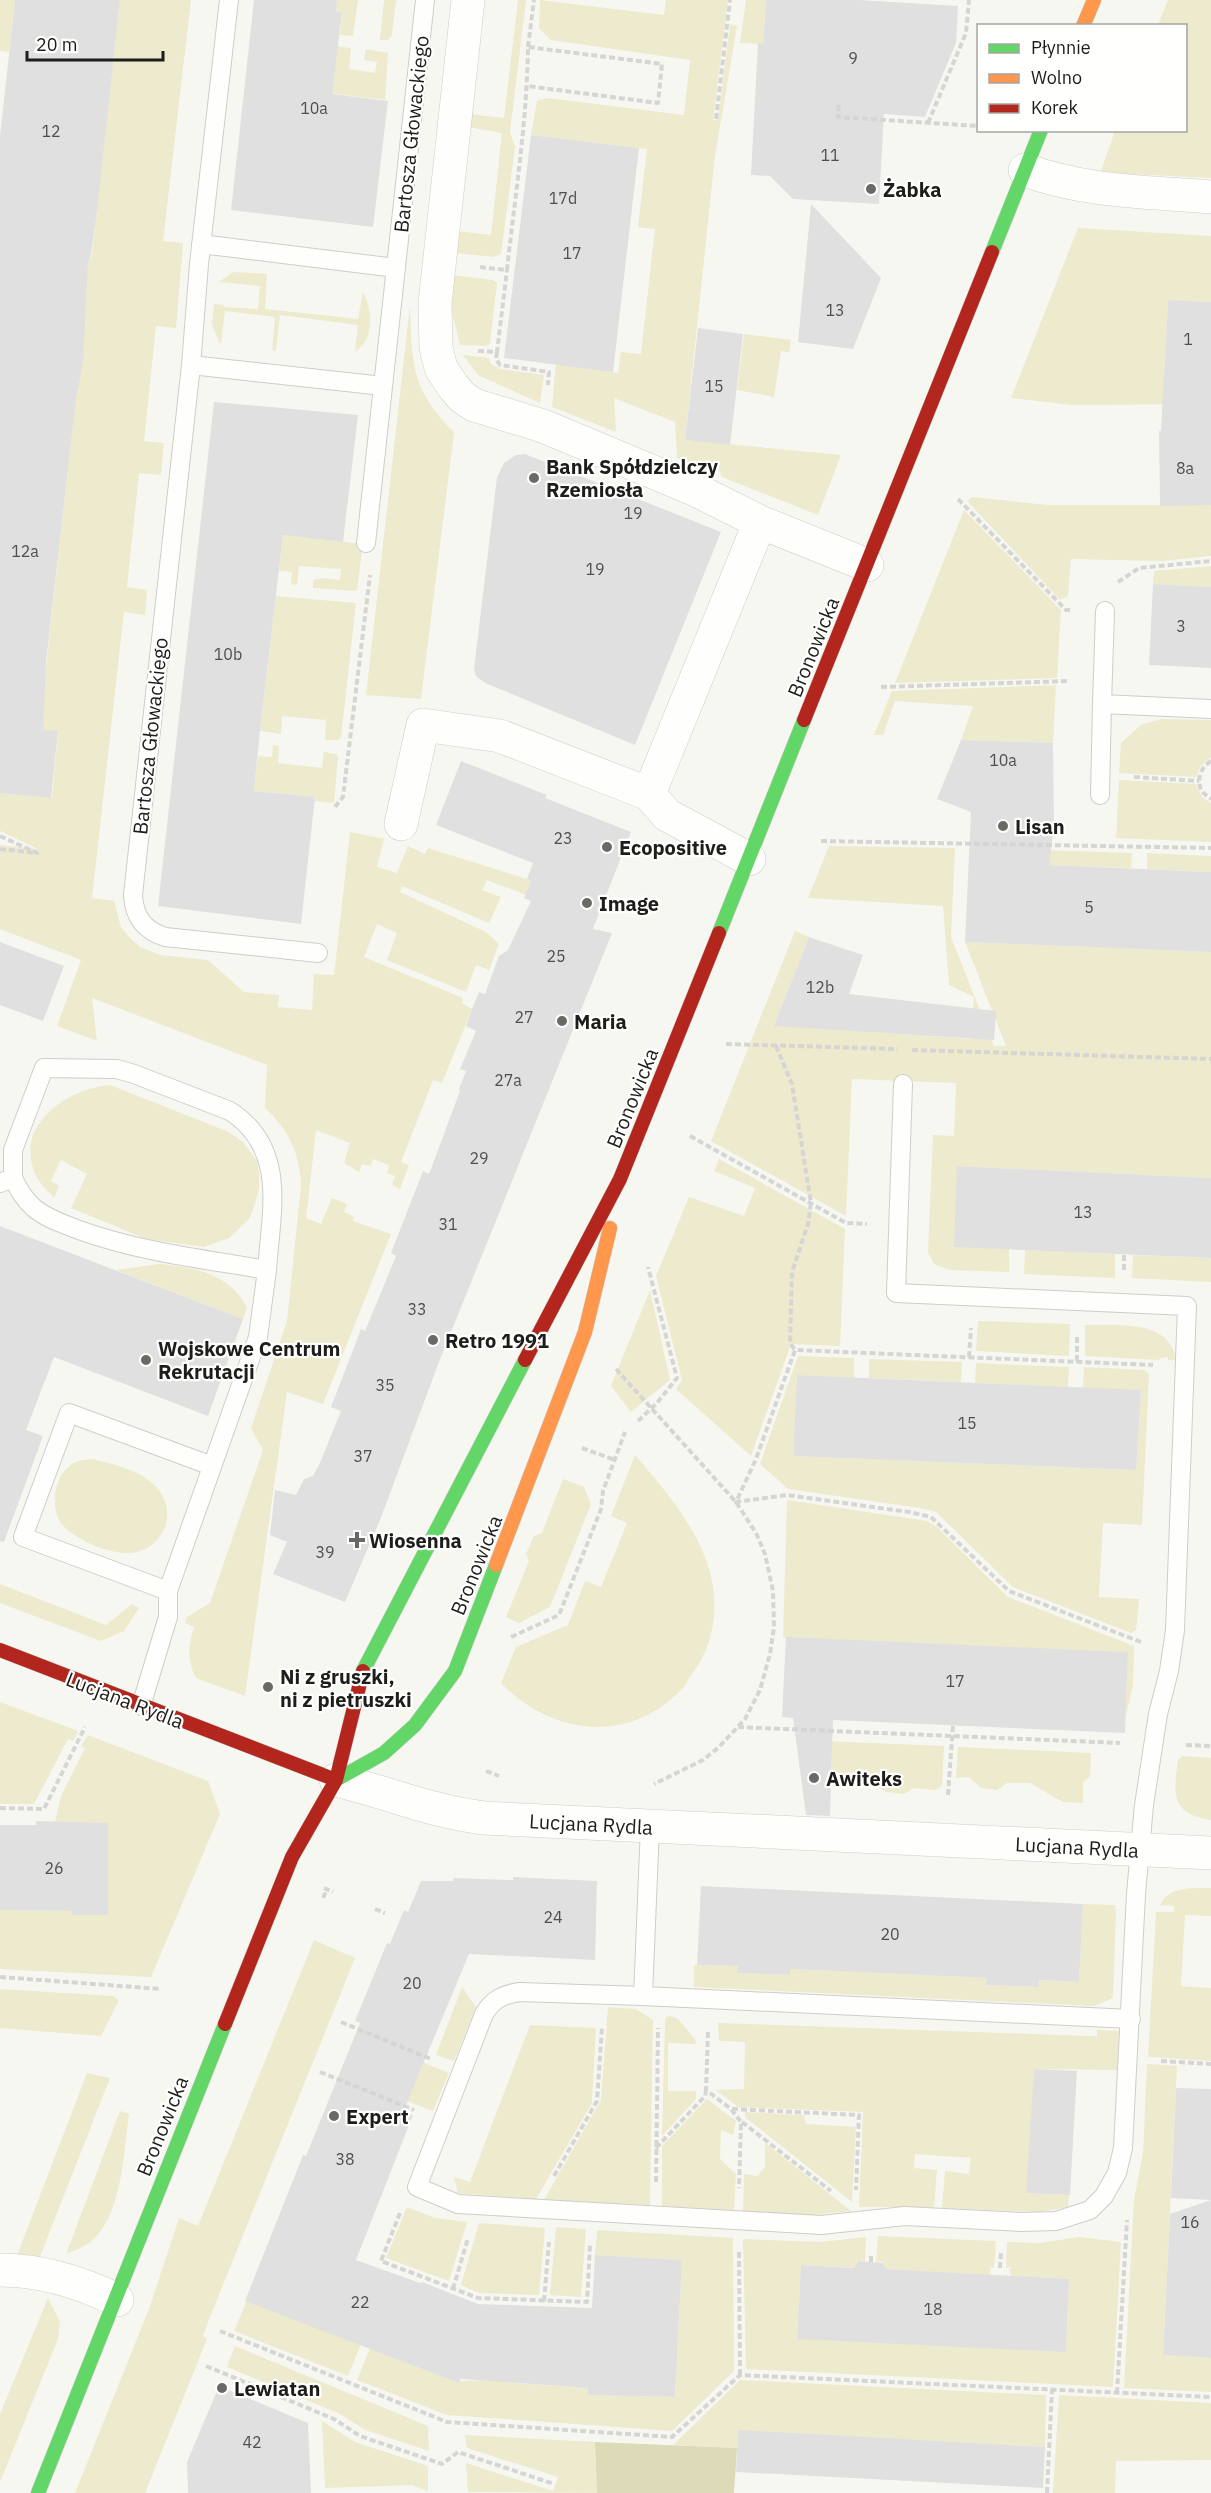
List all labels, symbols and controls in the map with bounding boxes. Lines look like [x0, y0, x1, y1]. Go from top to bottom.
scale bar [27, 24, 164, 62]
legend [977, 24, 1187, 132]
text: 20 m [36, 33, 78, 56]
street label: Bartosza Głowackiego [387, 34, 435, 234]
text: Płynnie [1031, 36, 1091, 59]
house number: 9 [848, 48, 858, 68]
text: Wolno [1031, 66, 1082, 89]
text: Korek [1031, 96, 1078, 119]
house number: 10a [300, 98, 328, 118]
house number: 12 [41, 121, 61, 141]
house number: 11 [820, 145, 840, 165]
place label: Żabka [883, 176, 942, 203]
marker: Żabka [864, 182, 878, 196]
house number: 17d [549, 188, 577, 208]
house number: 17 [562, 243, 582, 263]
house number: 13 [825, 300, 845, 320]
house number: 1 [1183, 329, 1193, 349]
house number: 15 [704, 376, 724, 396]
place label: Bank Spółdzielczy Rzemiosła [546, 453, 718, 503]
house number: 8a [1176, 458, 1195, 478]
marker: Bank Spółdzielczy Rzemiosła [527, 471, 541, 485]
house number: 19 [623, 503, 643, 523]
house number: 12a [11, 541, 39, 561]
house number: 19 [585, 559, 605, 579]
street label: Bronowicka [781, 593, 845, 701]
house number: 3 [1176, 616, 1186, 636]
street label: Bartosza Głowackiego [126, 636, 174, 836]
house number: 10b [214, 644, 242, 664]
house number: 10a [989, 750, 1017, 770]
place label: Lisan [1015, 813, 1065, 840]
marker: Lisan [996, 819, 1010, 833]
house number: 23 [553, 828, 573, 848]
place label: Ecopositive [619, 834, 727, 861]
marker: Ecopositive [600, 840, 614, 854]
place label: Image [599, 890, 659, 917]
marker: Image [580, 896, 594, 910]
house number: 5 [1084, 897, 1094, 917]
house number: 25 [546, 946, 566, 966]
house number: 12b [806, 977, 834, 997]
house number: 27 [514, 1007, 534, 1027]
place label: Maria [574, 1008, 627, 1035]
marker: Maria [555, 1014, 569, 1028]
street label: Bronowicka [600, 1044, 664, 1152]
house number: 27a [494, 1070, 522, 1090]
house number: 29 [469, 1148, 489, 1168]
house number: 13 [1073, 1202, 1093, 1222]
house number: 31 [438, 1214, 458, 1234]
house number: 33 [407, 1299, 427, 1319]
place label: Retro 1991 [445, 1327, 549, 1354]
marker: Retro 1991 [426, 1333, 440, 1347]
place label: Wojskowe Centrum Rekrutacji [158, 1335, 340, 1385]
marker: Wojskowe Centrum Rekrutacji [139, 1353, 153, 1367]
house number: 35 [375, 1375, 395, 1395]
house number: 15 [957, 1413, 977, 1433]
house number: 37 [353, 1446, 373, 1466]
street label: Bronowicka [444, 1511, 508, 1619]
place label: Wiosenna [369, 1527, 462, 1554]
marker: Wiosenna [350, 1533, 364, 1547]
house number: 39 [315, 1542, 335, 1562]
place label: Ni z gruszki, ni z pietruszki [280, 1663, 412, 1713]
street label: Lucjana Rydla [62, 1665, 188, 1735]
house number: 17 [945, 1671, 965, 1691]
marker: Ni z gruszki, ni z pietruszki [261, 1680, 275, 1694]
place label: Awiteks [826, 1765, 902, 1792]
marker: Awiteks [807, 1771, 821, 1785]
street label: Lucjana Rydla [528, 1807, 654, 1841]
street label: Lucjana Rydla [1014, 1830, 1140, 1864]
house number: 26 [44, 1858, 64, 1878]
house number: 24 [543, 1907, 563, 1927]
house number: 20 [880, 1924, 900, 1944]
house number: 20 [402, 1973, 422, 1993]
street label: Bronowicka [130, 2072, 194, 2180]
place label: Expert [346, 2103, 409, 2130]
marker: Expert [327, 2109, 341, 2123]
house number: 38 [335, 2149, 355, 2169]
house number: 16 [1180, 2212, 1200, 2232]
house number: 22 [350, 2292, 370, 2312]
house number: 18 [923, 2299, 943, 2319]
place label: Lewiatan [234, 2375, 320, 2402]
marker: Lewiatan [215, 2381, 229, 2395]
house number: 42 [242, 2432, 262, 2452]

